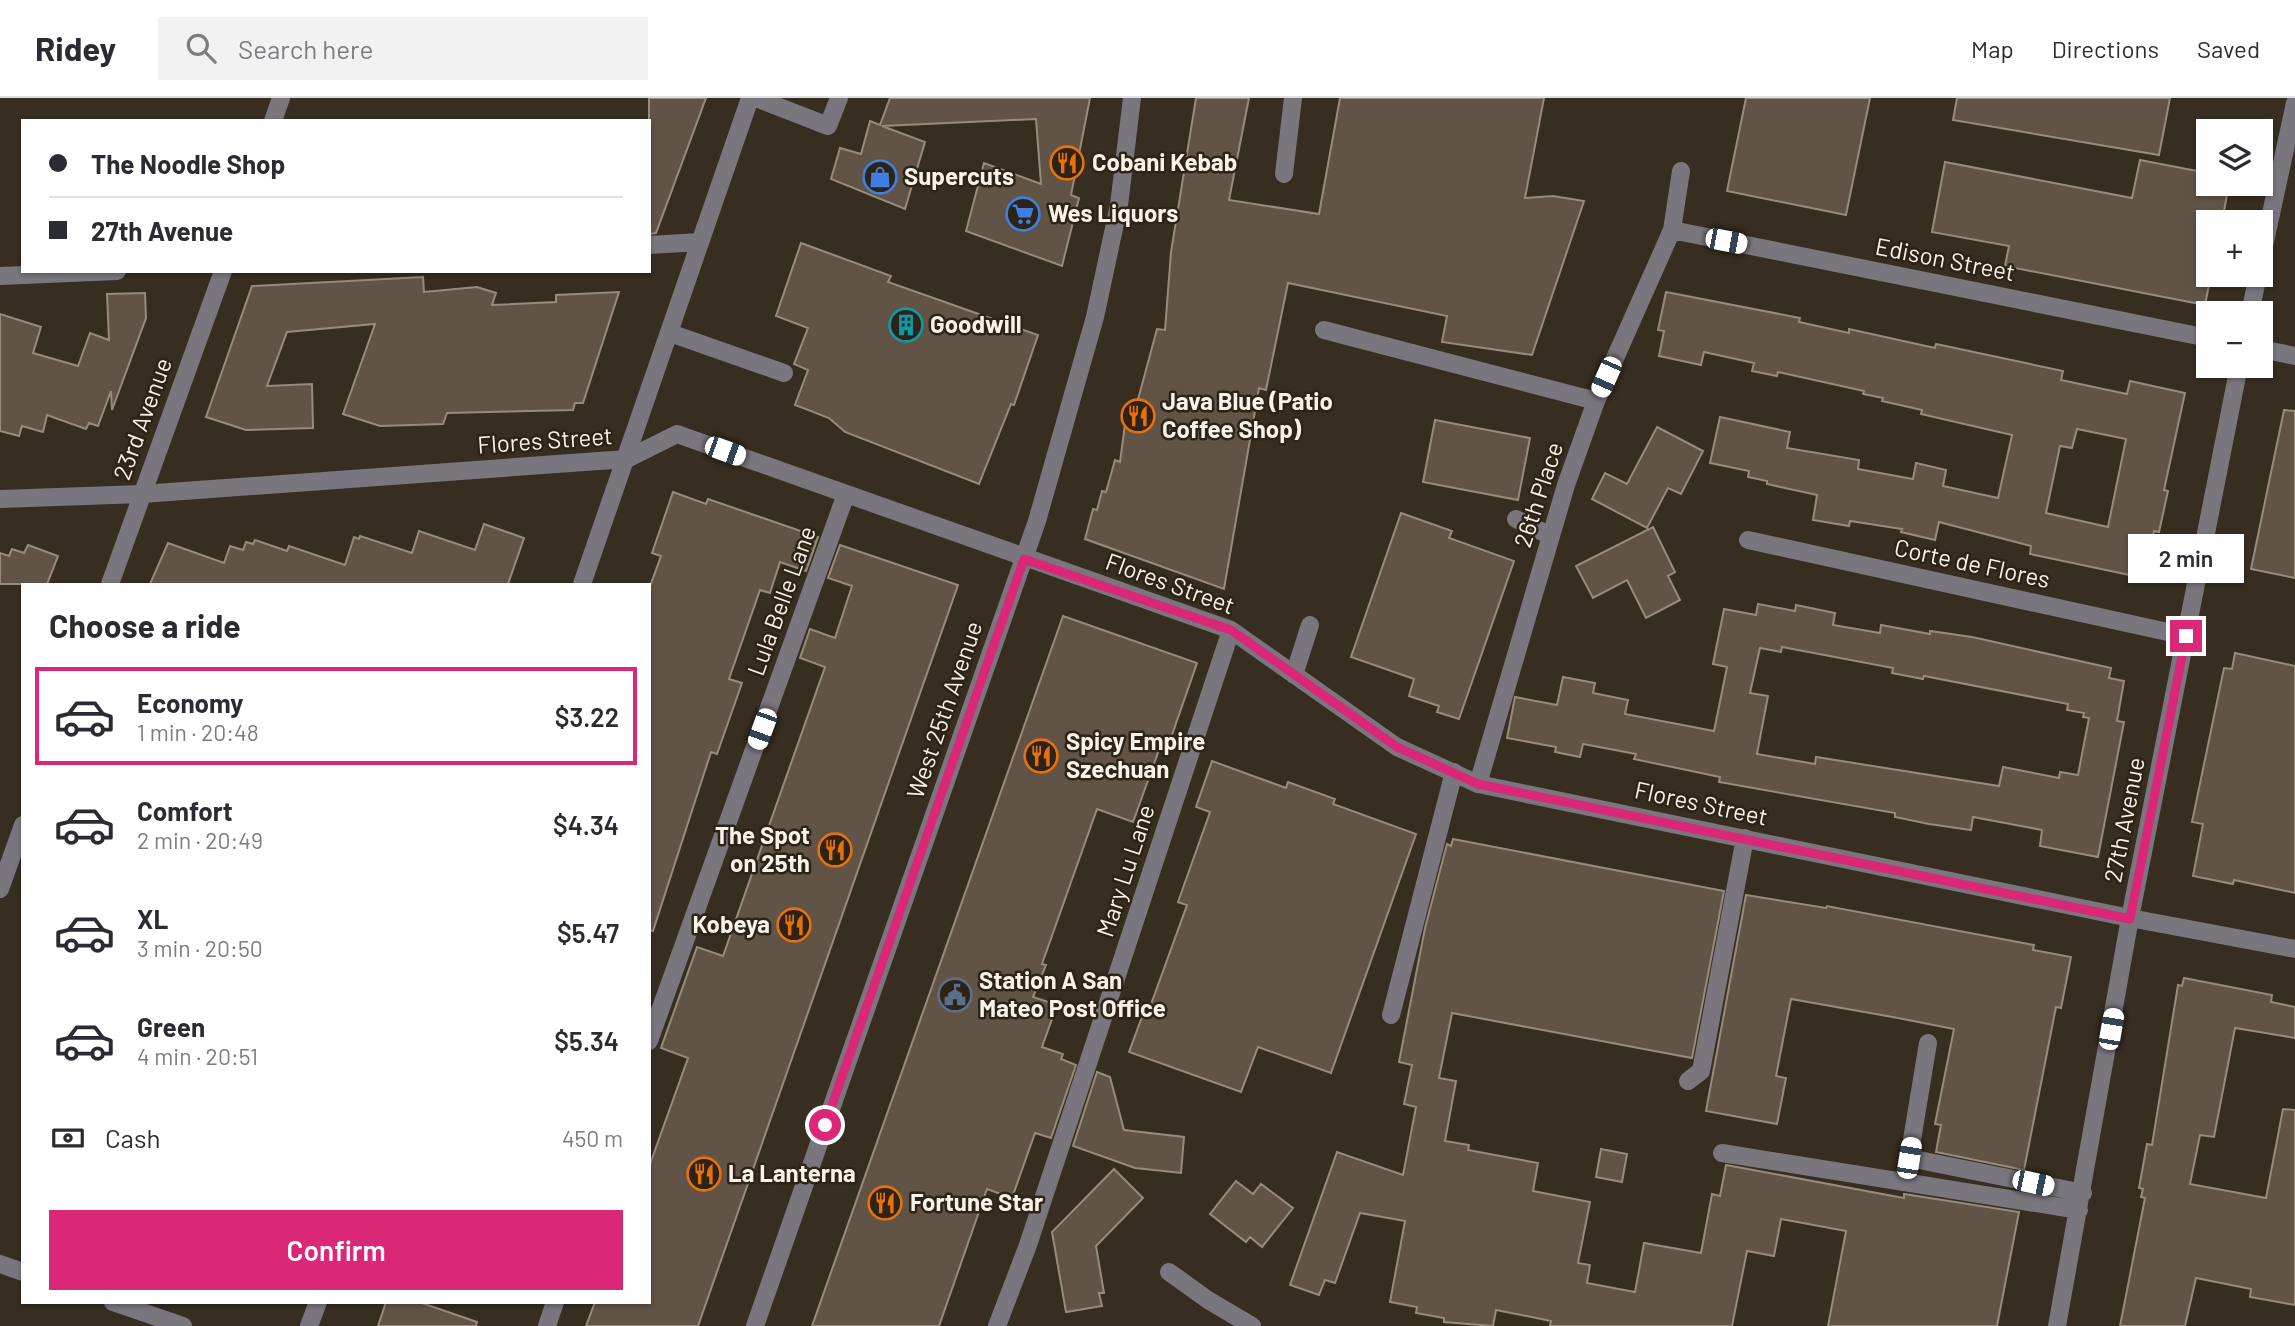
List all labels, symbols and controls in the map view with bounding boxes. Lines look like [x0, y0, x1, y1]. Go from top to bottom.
search box [158, 17, 648, 80]
text: Ridey [35, 28, 116, 68]
icon: search [182, 29, 220, 67]
text: Search here [238, 33, 373, 64]
text: Map [1971, 34, 2014, 63]
text: Directions [2052, 34, 2159, 63]
text: Saved [2197, 34, 2260, 63]
map controls [2196, 119, 2273, 378]
button: layers [2196, 119, 2273, 196]
restaurant icon: Cobani Kebab [1048, 144, 1086, 182]
place label: Cobani Kebab [1092, 147, 1237, 176]
text: The Noodle Shop [91, 148, 285, 179]
shop icon: Supercuts [861, 158, 899, 196]
place label: Supercuts [904, 161, 1014, 190]
supermarket icon: Wes Liquors [1004, 195, 1042, 233]
place label: Wes Liquors [1048, 198, 1178, 227]
button: + [2196, 210, 2273, 287]
text: 27th Avenue [91, 215, 233, 246]
car [1704, 227, 1749, 255]
street label: Edison Street [1873, 231, 2018, 286]
button: − [2196, 301, 2273, 378]
building icon: Goodwill [887, 306, 925, 344]
place label: Goodwill [930, 309, 1022, 338]
street label: 23rd Avenue [106, 353, 177, 484]
car [1588, 354, 1625, 400]
place label: Java Blue (Patio Coffee Shop) [1162, 386, 1333, 443]
restaurant icon: Java Blue (Patio Coffee Shop) [1119, 397, 1157, 435]
street label: Flores Street [476, 420, 613, 459]
car [702, 434, 749, 468]
street label: 26th Place [1507, 438, 1568, 551]
street label: Lula Belle Lane [740, 522, 821, 679]
street label: Corte de Flores [1892, 532, 2053, 593]
callout: 2 min [2128, 534, 2244, 584]
text: 2 min [2159, 544, 2213, 572]
street label: Flores Street [1102, 546, 1239, 619]
text: Choose a ride [49, 606, 241, 644]
street label: West 25th Avenue [900, 617, 987, 802]
route end [2170, 620, 2202, 652]
icon: car [53, 685, 116, 748]
text: Economy [137, 687, 243, 718]
text: $3.22 [555, 701, 619, 732]
car [745, 706, 780, 752]
text: 1 min · 20:48 [137, 718, 259, 746]
place label: Spicy Empire Szechuan [1066, 726, 1205, 783]
restaurant icon: Spicy Empire Szechuan [1022, 737, 1060, 775]
street label: 27th Avenue [2097, 755, 2150, 885]
street label: Flores Street [1632, 774, 1770, 831]
icon: car [53, 793, 116, 856]
text: Comfort [137, 795, 233, 826]
street label: Mary Lu Lane [1090, 801, 1160, 940]
text: $4.34 [553, 809, 619, 840]
place label: The Spot on 25th [715, 820, 810, 877]
text: 2 min · 20:49 [137, 826, 263, 854]
restaurant icon: The Spot on 25th [816, 831, 854, 869]
icon: car [53, 901, 116, 964]
text: XL [137, 903, 168, 934]
restaurant icon: Kobeya [775, 906, 813, 944]
place label: Kobeya [692, 909, 770, 938]
text: $5.47 [557, 917, 619, 948]
text: 3 min · 20:50 [137, 934, 263, 962]
place label: Station A San Mateo Post Office [979, 965, 1166, 1022]
public building icon: Station A San Mateo Post Office [936, 976, 974, 1014]
car [2098, 1006, 2125, 1052]
icon: car [53, 1009, 116, 1072]
text: Green [137, 1011, 205, 1042]
text: $5.34 [554, 1025, 619, 1056]
text: 4 min · 20:51 [137, 1042, 258, 1070]
route start [809, 1109, 841, 1141]
icon: cash [49, 1119, 87, 1157]
text: Cash [105, 1122, 160, 1153]
text: 450 m [562, 1124, 623, 1152]
car [1896, 1136, 1923, 1180]
restaurant icon: La Lanterna [685, 1155, 723, 1193]
place label: La Lanterna [728, 1158, 856, 1187]
car [2011, 1168, 2056, 1198]
restaurant icon: Fortune Star [866, 1184, 904, 1222]
place label: Fortune Star [910, 1187, 1043, 1216]
button: Confirm [49, 1210, 623, 1290]

